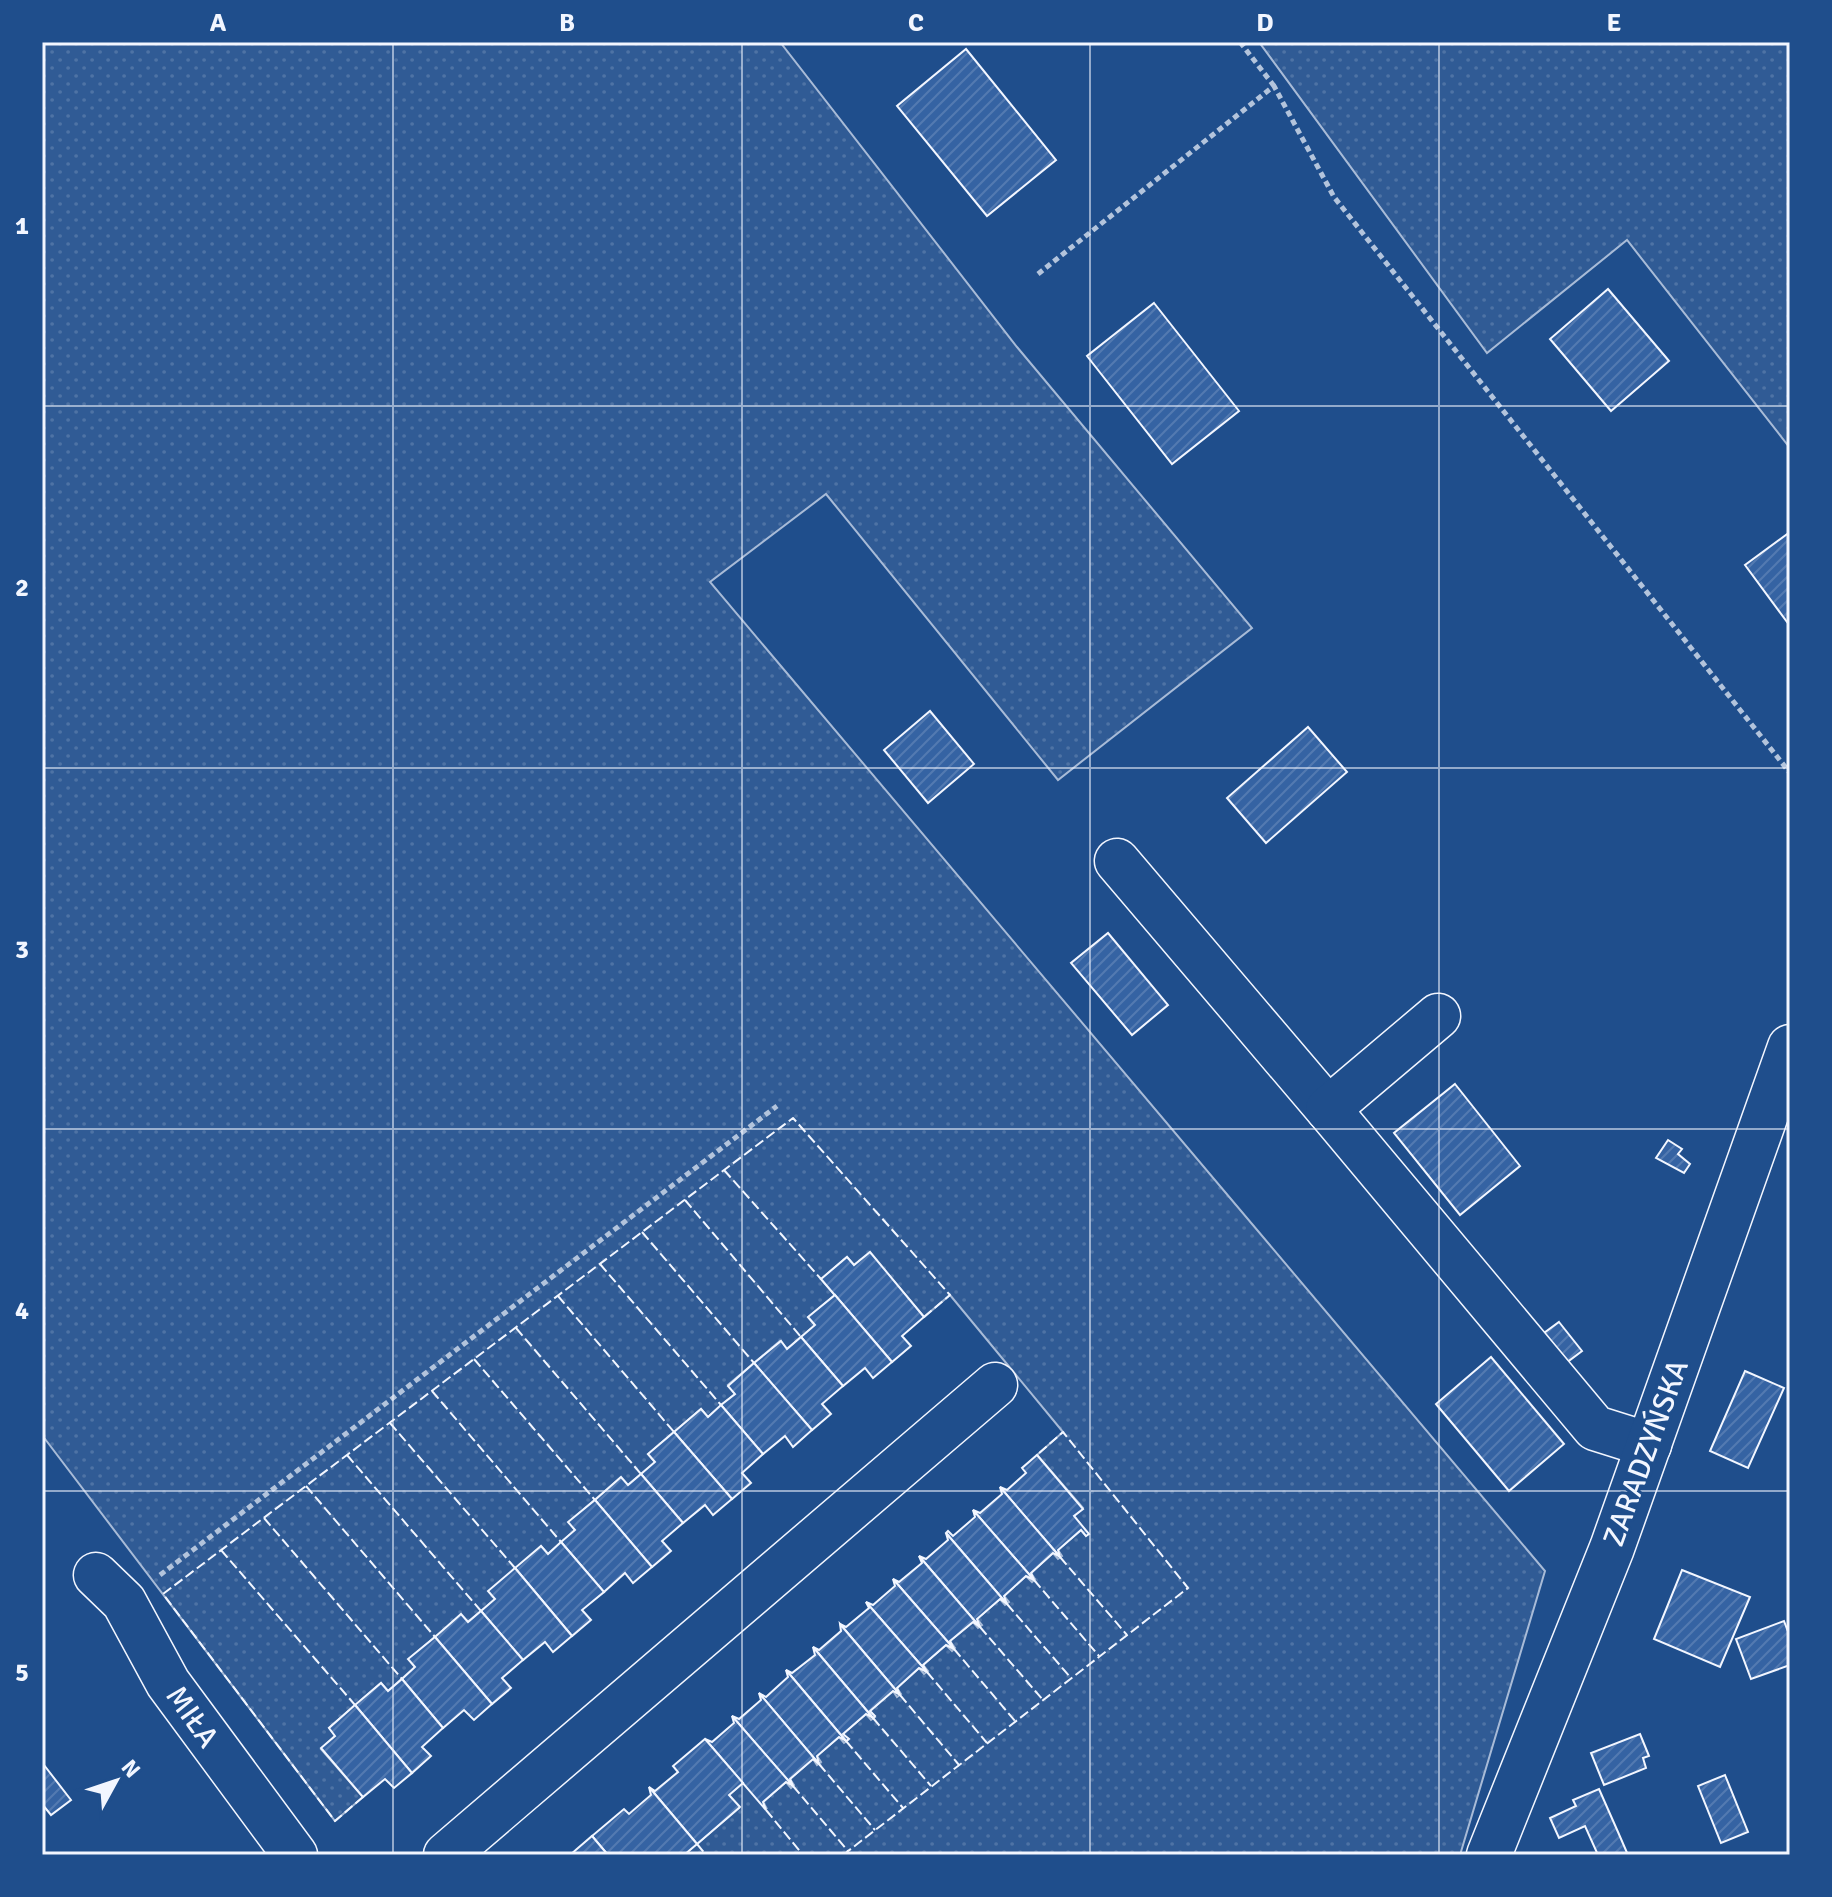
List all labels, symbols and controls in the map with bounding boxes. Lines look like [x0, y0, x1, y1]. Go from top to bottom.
text: A [210, 7, 227, 39]
text: B [559, 7, 575, 39]
text: C [908, 7, 924, 39]
text: D [1256, 7, 1274, 39]
text: E [1607, 7, 1621, 39]
text: 1 [15, 210, 29, 242]
text: 2 [15, 572, 29, 604]
text: 3 [15, 934, 29, 966]
text: 4 [15, 1295, 29, 1327]
street label: ZARADZYŃSKA [1595, 1355, 1697, 1551]
text: 5 [15, 1657, 29, 1689]
street label: MIŁA [158, 1679, 226, 1755]
north arrow [76, 1741, 156, 1821]
text: N [116, 1754, 146, 1783]

